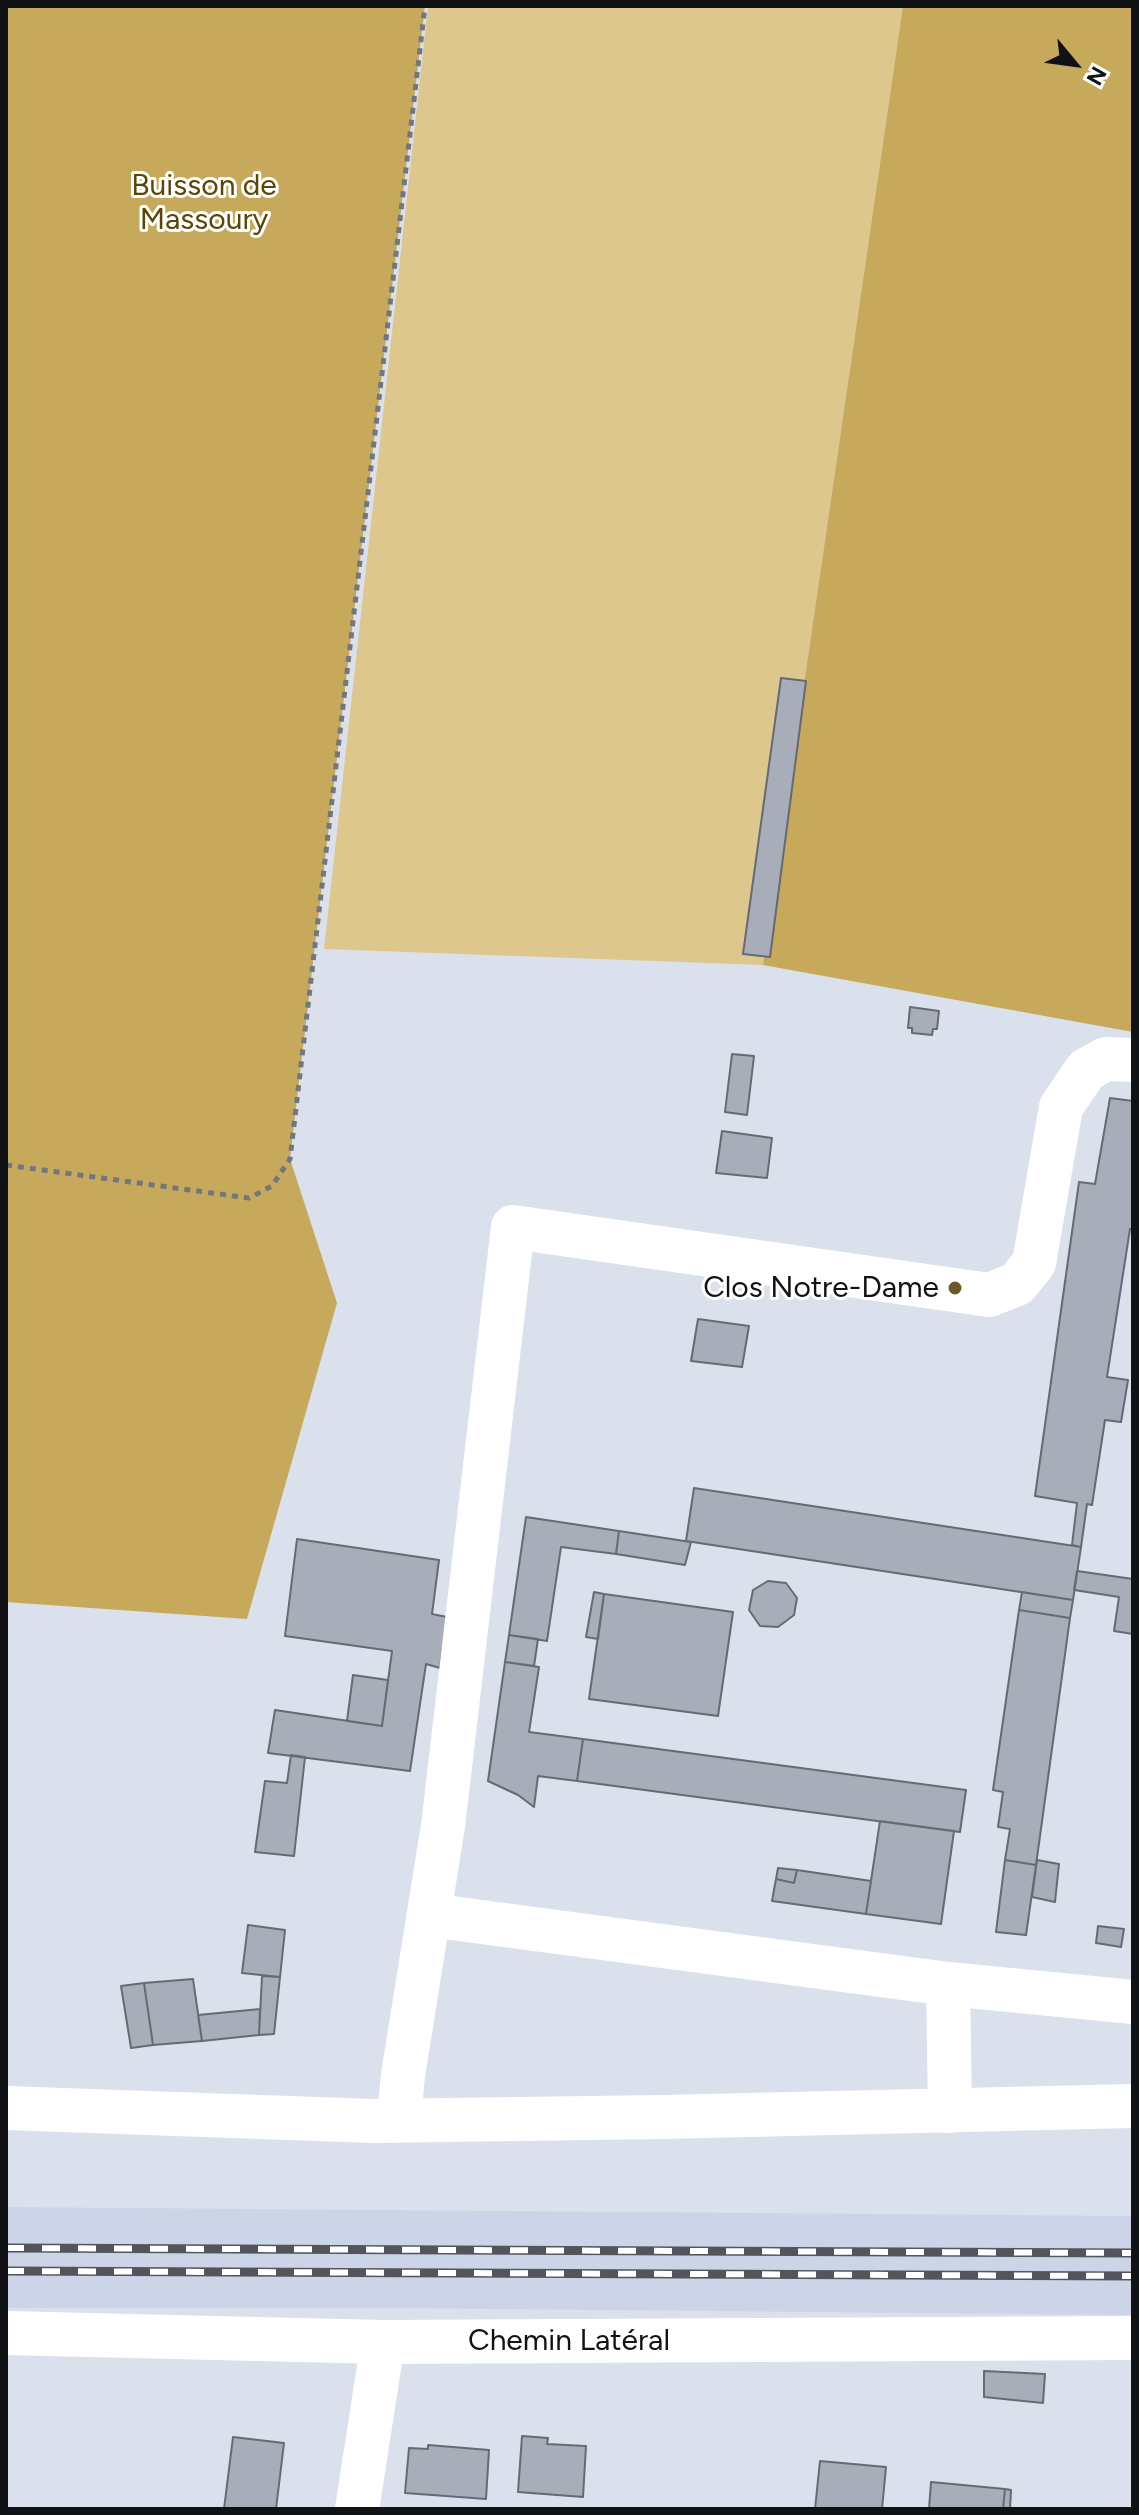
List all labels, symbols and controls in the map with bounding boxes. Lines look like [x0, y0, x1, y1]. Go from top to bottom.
north arrow [1035, 24, 1115, 104]
text: N [1080, 62, 1112, 90]
park label: Buisson de Massoury [131, 168, 277, 238]
place label: Clos Notre-Dame [703, 1270, 939, 1306]
marker: Clos Notre-Dame [946, 1279, 964, 1297]
street label: Chemin Latéral [468, 2323, 670, 2359]

